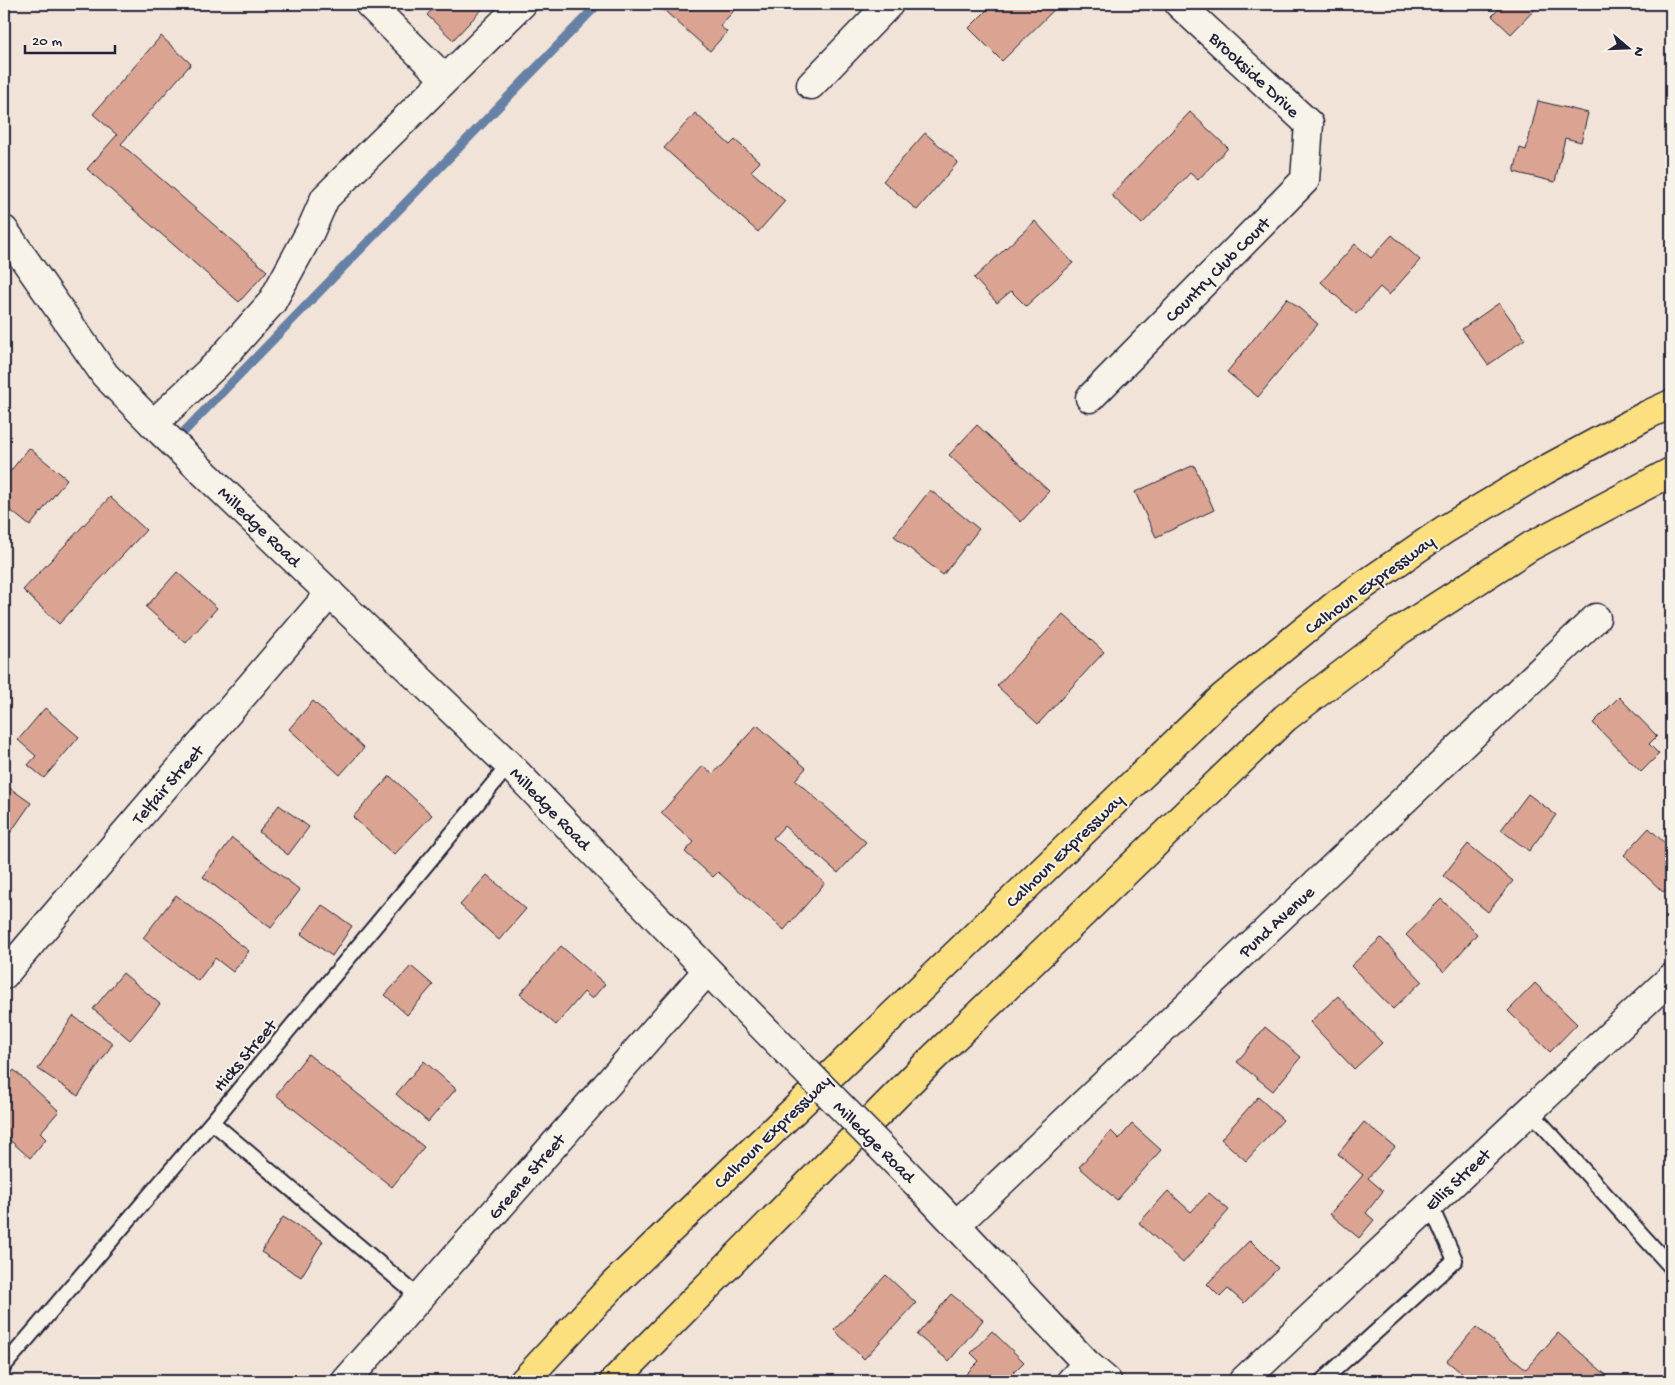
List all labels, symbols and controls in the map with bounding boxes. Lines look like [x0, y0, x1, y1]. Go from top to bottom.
scale bar [25, 22, 115, 54]
north arrow [1602, 22, 1652, 72]
street label: Brookside Drive [1203, 28, 1303, 124]
text: 20 m [32, 33, 62, 51]
text: N [1628, 44, 1647, 59]
street label: Country Club Court [1162, 213, 1277, 328]
street label: Milledge Road [212, 483, 305, 574]
street label: Calhoun Expressway [1301, 532, 1440, 640]
street label: Telfair Street [128, 740, 210, 830]
street label: Milledge Road [504, 764, 595, 857]
street label: Calhoun Expressway [1003, 790, 1129, 913]
street label: Pund Avenue [1235, 882, 1320, 964]
street label: Hicks Street [210, 1015, 283, 1097]
street label: Calhoun Expressway [711, 1071, 837, 1194]
street label: Milledge Road [828, 1097, 920, 1189]
street label: Greene Street [485, 1129, 572, 1225]
street label: Ellis Street [1422, 1144, 1497, 1216]

